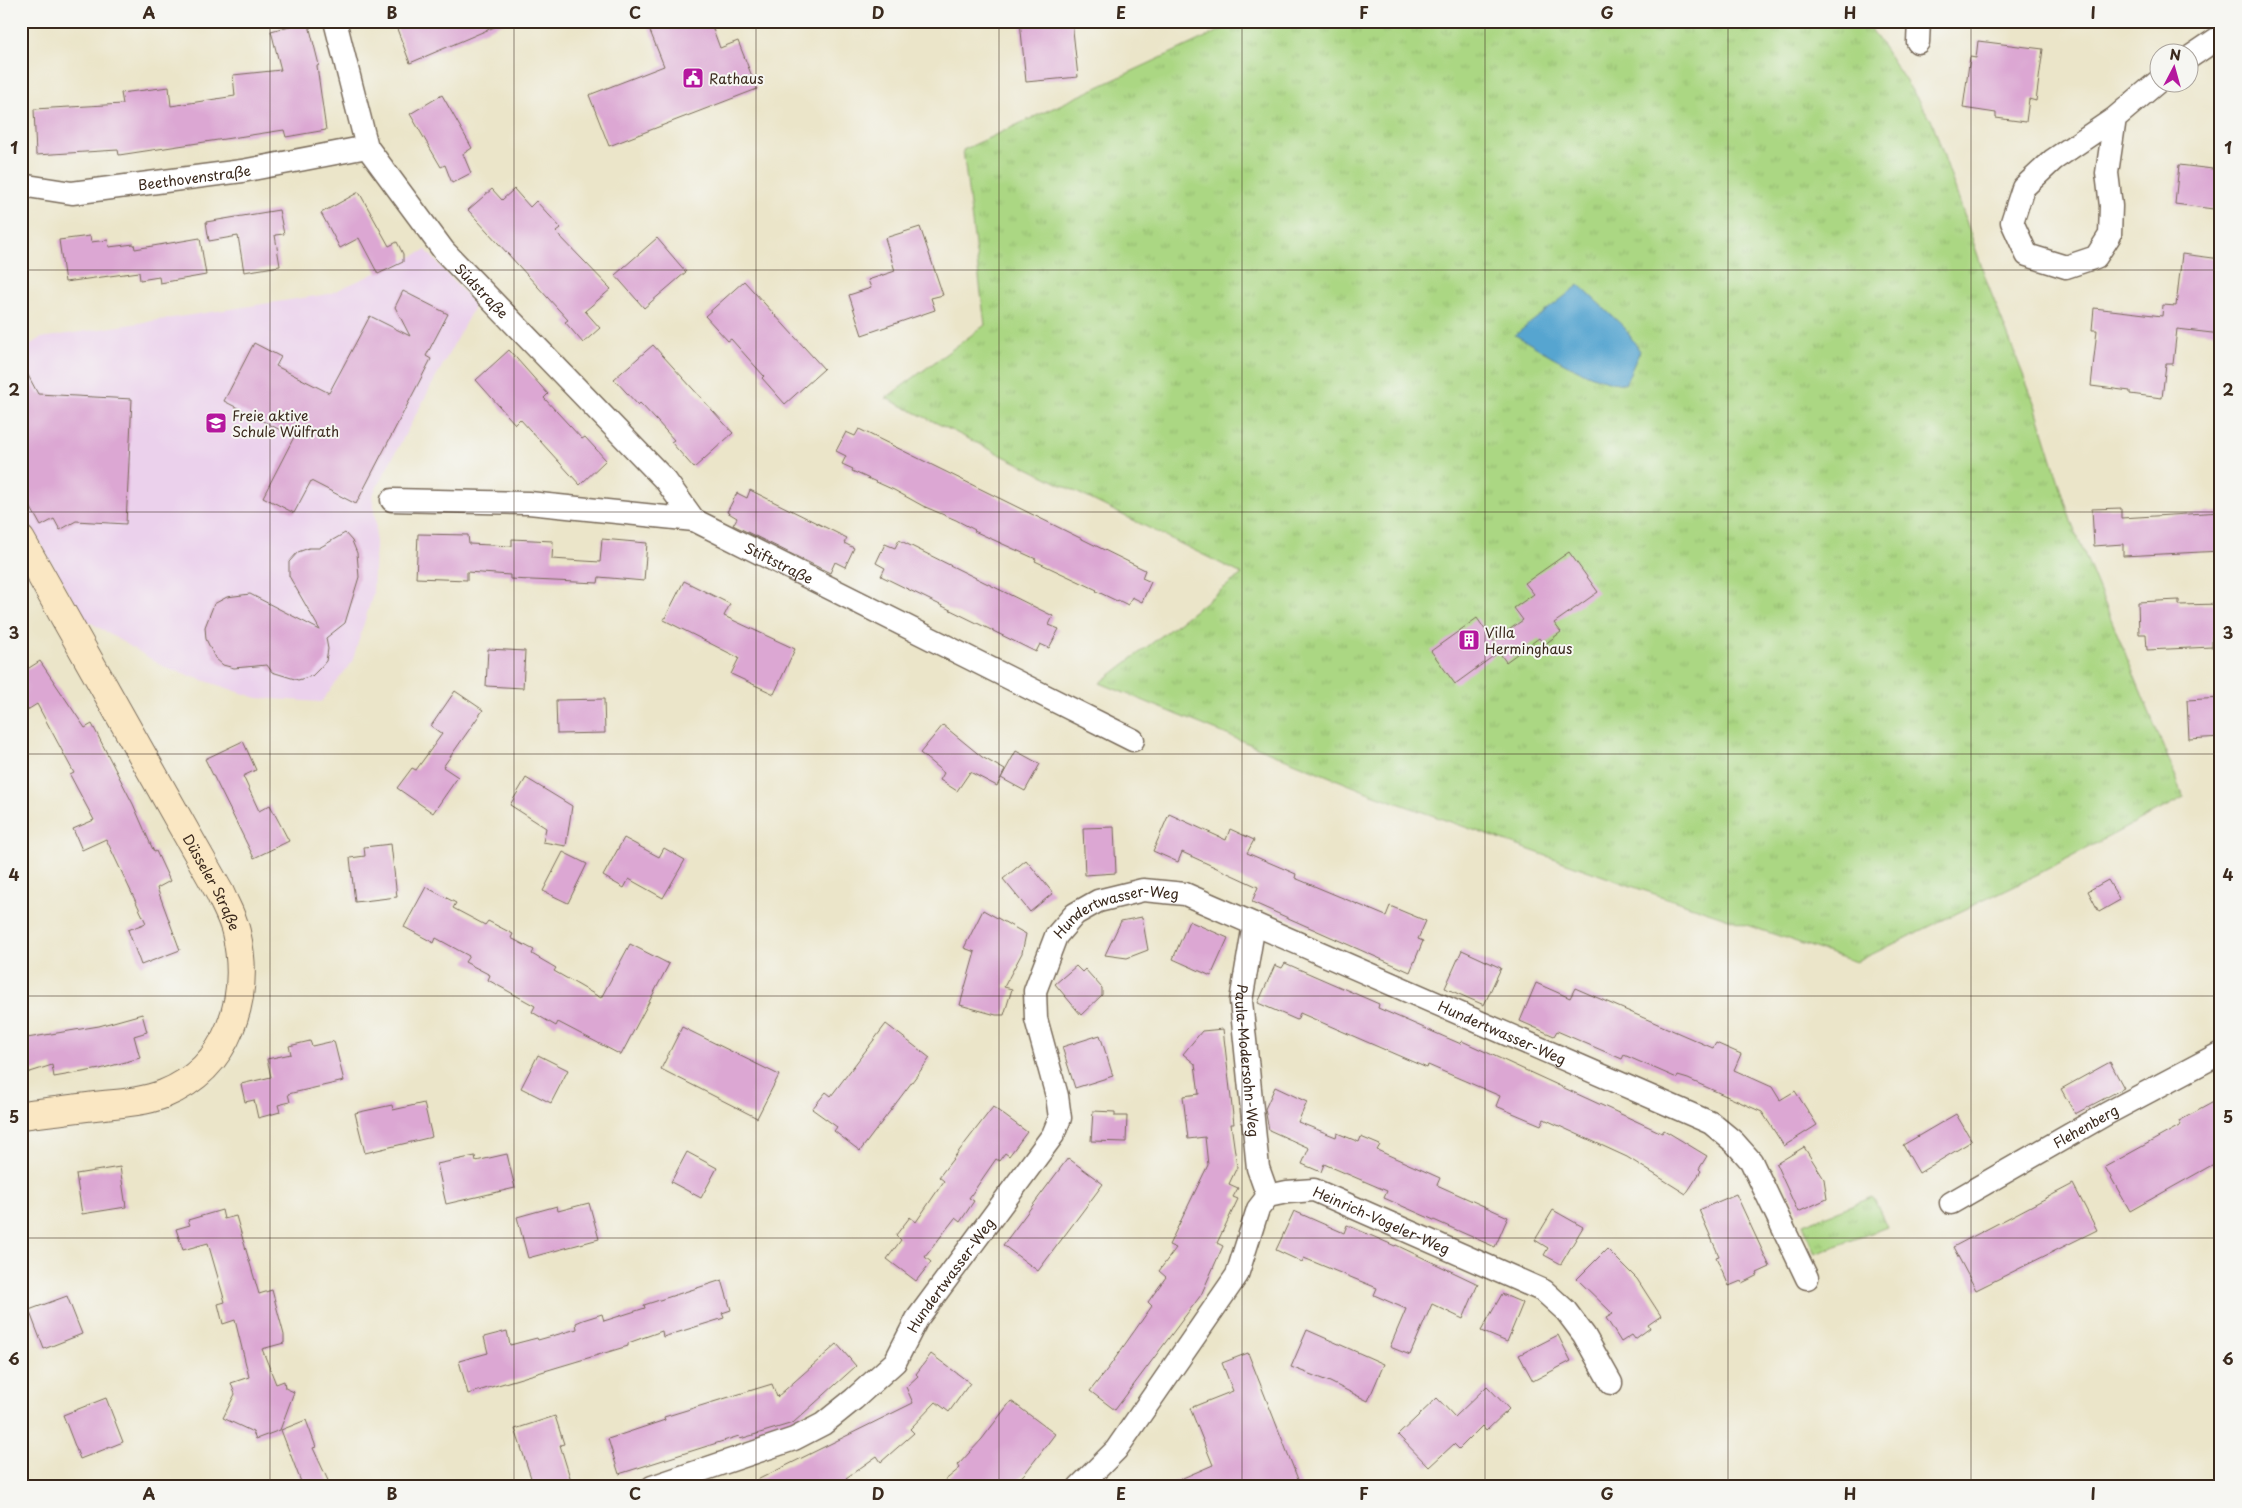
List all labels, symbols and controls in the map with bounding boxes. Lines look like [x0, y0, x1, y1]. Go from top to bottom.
text: A [143, 0, 156, 24]
text: B [387, 0, 398, 24]
text: C [629, 0, 641, 24]
text: D [872, 0, 884, 24]
text: E [1116, 0, 1126, 24]
text: F [1359, 0, 1369, 24]
text: G [1600, 0, 1614, 24]
text: H [1844, 0, 1856, 24]
text: I [2090, 0, 2096, 24]
north arrow [2150, 42, 2200, 92]
text: N [2169, 44, 2182, 66]
public building icon: Rathaus [681, 66, 705, 90]
place label: Rathaus [709, 68, 764, 89]
text: 1 [10, 135, 18, 159]
text: 1 [2224, 135, 2232, 159]
street label: Beethovenstraße [137, 159, 253, 195]
street label: Südstraße [450, 258, 514, 323]
text: 2 [8, 377, 20, 401]
text: 2 [2222, 377, 2234, 401]
place label: Freie aktive Schule Wülfrath [232, 405, 339, 442]
school or university icon: Freie aktive Schule Wülfrath [204, 411, 228, 435]
street label: Stiftstraße [741, 536, 817, 589]
text: 3 [9, 620, 19, 644]
text: 3 [2223, 620, 2233, 644]
place label: Villa Herminghaus [1485, 622, 1572, 659]
building icon: Villa Herminghaus [1457, 628, 1481, 652]
street label: Düsseler Straße [178, 830, 246, 933]
text: 4 [9, 862, 20, 886]
text: 4 [2223, 862, 2234, 886]
street label: Hundertwasser-Weg [1048, 880, 1180, 943]
street label: Paula-Modersohn-Weg [1231, 983, 1265, 1138]
street label: Hundertwasser-Weg [1435, 995, 1570, 1069]
street label: Flehenberg [2049, 1099, 2122, 1153]
text: 5 [9, 1104, 19, 1128]
text: 5 [2223, 1104, 2233, 1128]
street label: Heinrich-Vogeler-Weg [1310, 1180, 1453, 1259]
street label: Hundertwasser-Weg [901, 1213, 999, 1336]
text: 6 [8, 1346, 20, 1370]
text: 6 [2222, 1346, 2234, 1370]
text: A [143, 1481, 156, 1505]
text: B [387, 1481, 398, 1505]
text: C [629, 1481, 641, 1505]
text: D [872, 1481, 884, 1505]
text: E [1116, 1481, 1126, 1505]
text: F [1359, 1481, 1369, 1505]
text: G [1600, 1481, 1614, 1505]
text: H [1844, 1481, 1856, 1505]
text: I [2090, 1481, 2096, 1505]

